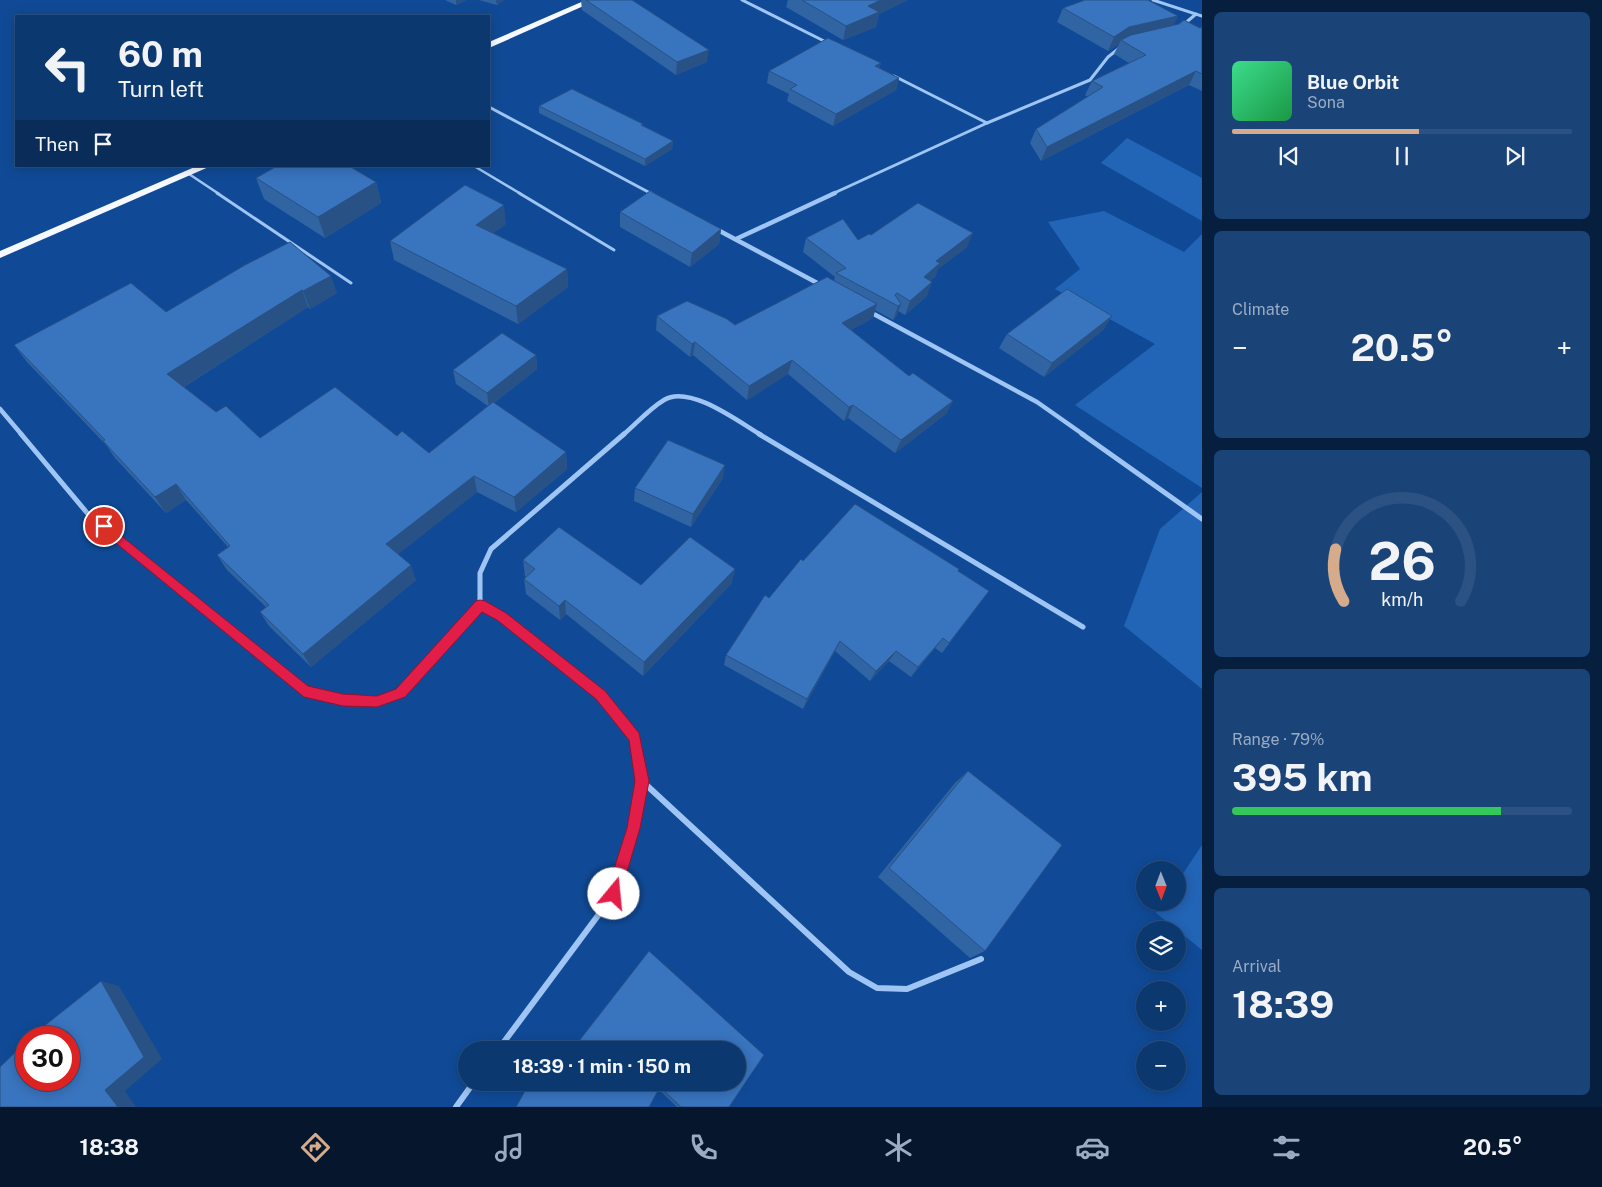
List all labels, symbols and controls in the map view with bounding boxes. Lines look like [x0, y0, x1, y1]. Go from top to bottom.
text: 60 m [118, 34, 203, 75]
icon: left [35, 35, 100, 100]
text: Blue Orbit [1307, 71, 1399, 93]
text: Turn left [118, 76, 204, 102]
text: Sona [1307, 93, 1345, 112]
icon: arrive [89, 130, 117, 158]
text: Then [35, 133, 79, 155]
icon: previous [1275, 142, 1303, 170]
icon: pause [1388, 142, 1416, 170]
icon: next [1501, 142, 1529, 170]
text: Climate [1232, 300, 1289, 319]
text: 20.5° [1351, 325, 1453, 370]
text: − [1232, 331, 1248, 364]
text: + [1556, 331, 1572, 364]
pin [83, 505, 125, 547]
icon: arrive [90, 512, 118, 540]
text: 26 [1368, 531, 1436, 592]
text: km/h [1381, 589, 1423, 610]
text: Range · 79% [1232, 730, 1325, 749]
text: 395 km [1232, 755, 1372, 800]
north arrow [1136, 861, 1186, 911]
map controls [1136, 861, 1186, 1091]
position arrow [587, 867, 639, 919]
button: layers [1136, 921, 1186, 971]
text: Arrival [1232, 957, 1281, 976]
button: + [1136, 981, 1186, 1031]
text: 18:39 [1232, 982, 1334, 1027]
speed limit sign: 30 [15, 1026, 80, 1091]
button: − [1136, 1041, 1186, 1091]
text: 18:39 · 1 min · 150 m [513, 1055, 691, 1077]
icon: directions [298, 1130, 333, 1165]
icon: music [492, 1130, 527, 1165]
icon: phone [686, 1130, 721, 1165]
icon: climate [881, 1130, 916, 1165]
icon: car [1075, 1130, 1110, 1165]
icon: filters [1269, 1130, 1304, 1165]
text: 18:38 [80, 1134, 139, 1160]
text: 20.5° [1463, 1134, 1522, 1160]

